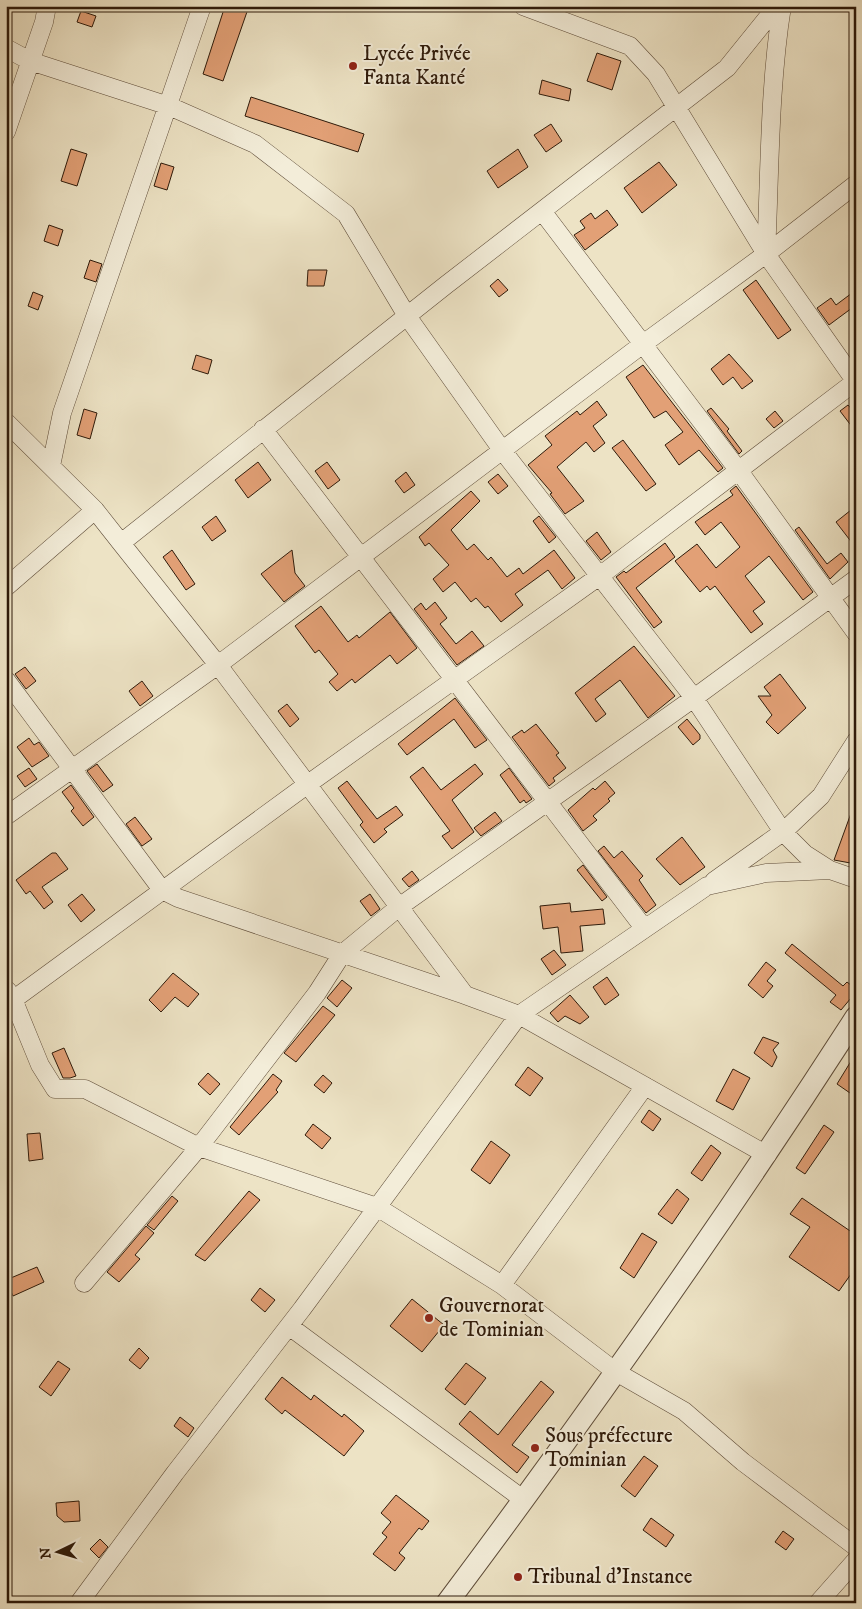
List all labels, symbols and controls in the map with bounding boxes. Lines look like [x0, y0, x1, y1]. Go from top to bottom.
place label: Lycée Privée Fanta Kanté [363, 41, 471, 91]
marker: Lycée Privée Fanta Kanté [347, 60, 359, 72]
place label: Gouvernorat de Tominian [439, 1293, 545, 1343]
marker: Gouvernorat de Tominian [423, 1312, 435, 1324]
place label: Sous préfecture Tominian [545, 1423, 673, 1473]
marker: Sous préfecture Tominian [529, 1442, 541, 1454]
north arrow [32, 1526, 82, 1576]
text: N [37, 1546, 56, 1560]
place label: Tribunal d’Instance [528, 1564, 693, 1590]
marker: Tribunal d’Instance [512, 1571, 524, 1583]

